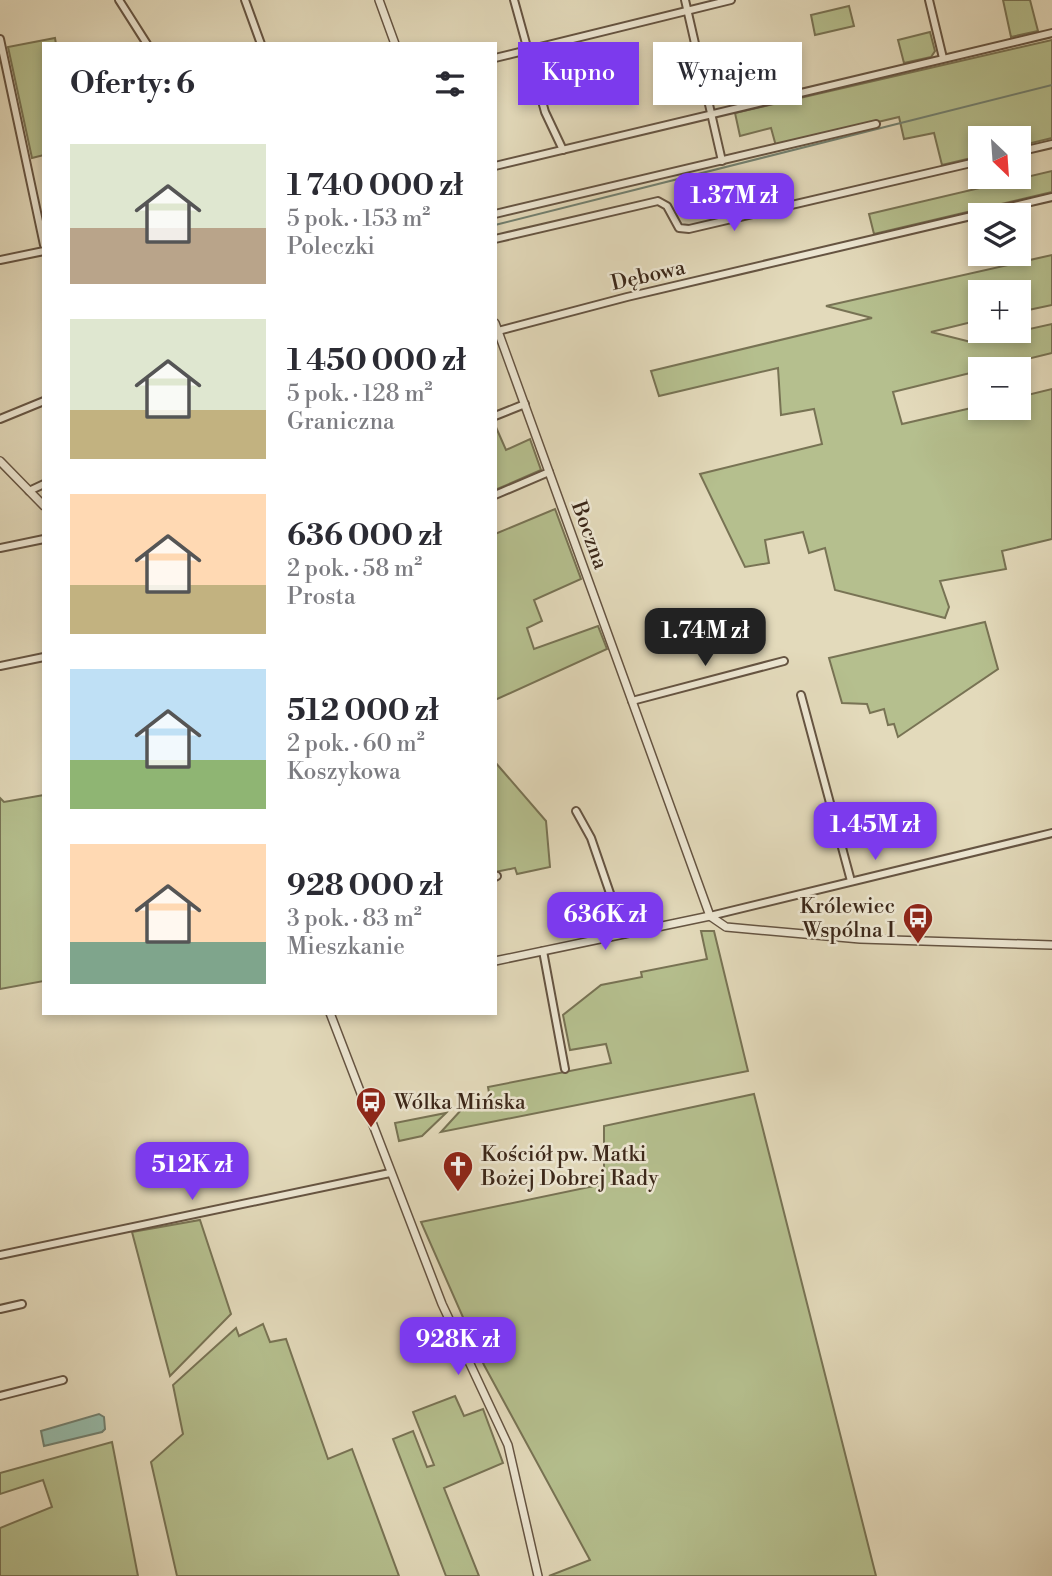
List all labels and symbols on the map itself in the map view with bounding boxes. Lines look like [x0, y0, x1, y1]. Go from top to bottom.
north arrow [968, 126, 1031, 189]
pin: 1.37M zł [662, 174, 806, 233]
street label: Dębowa [608, 255, 688, 297]
street label: Boczna [564, 497, 613, 573]
pin: 1.74M zł [633, 608, 777, 668]
pin: 1.45M zł [803, 802, 947, 862]
pin: 636K zł [540, 892, 670, 952]
place label: Królewiec Wspólna I [800, 894, 895, 944]
bus stop icon: Królewiec Wspólna I [901, 901, 935, 945]
bus stop icon: Wólka Mińska [354, 1085, 388, 1129]
place label: Wólka Mińska [393, 1090, 526, 1116]
pin: 512K zł [127, 1142, 257, 1202]
place label: Kościół pw. Matki Bożej Dobrej Rady [480, 1142, 659, 1192]
church icon: Kościół pw. Matki Bożej Dobrej Rady [441, 1149, 475, 1193]
pin: 928K zł [393, 1318, 523, 1377]

